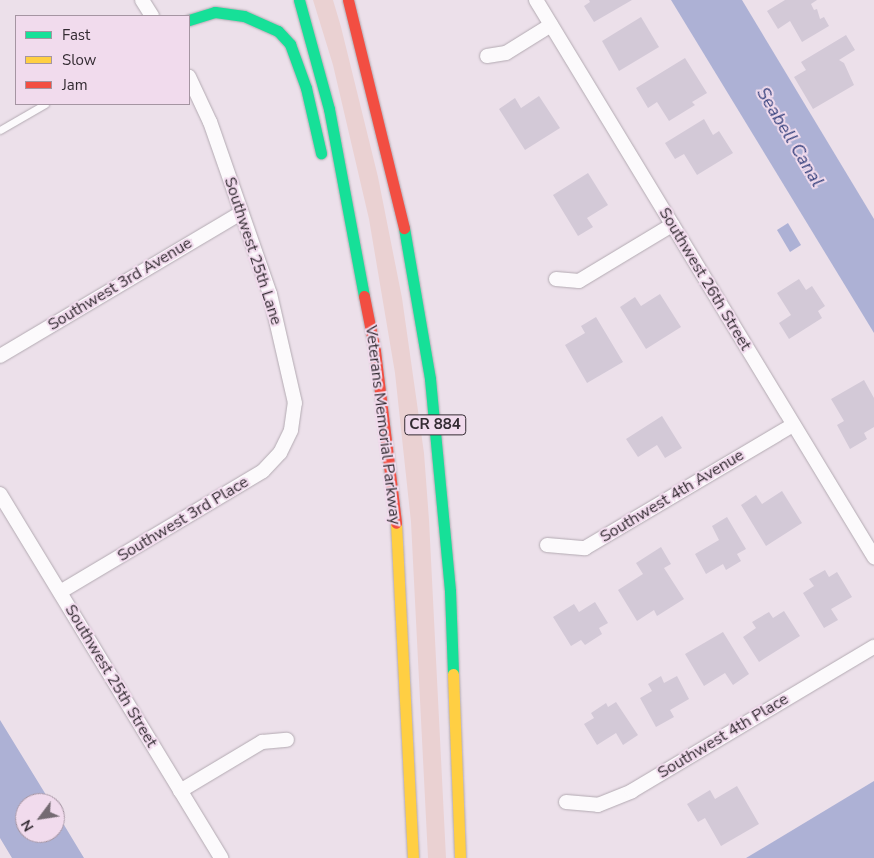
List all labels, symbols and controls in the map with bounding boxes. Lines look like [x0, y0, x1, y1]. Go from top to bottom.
legend [15, 15, 190, 105]
text: Fast [62, 25, 90, 45]
text: Slow [62, 50, 96, 70]
text: Jam [62, 75, 88, 95]
water label: Seabell Canal [752, 83, 828, 191]
street label: Southwest 25th Lane [220, 175, 286, 327]
street label: Southwest 26th Street [655, 204, 755, 354]
street label: Southwest 3rd Avenue [45, 233, 195, 335]
street label: Veterans Memorial Parkway [361, 324, 405, 526]
road number: CR 884 [404, 412, 466, 438]
street label: Southwest 4th Avenue [597, 445, 747, 547]
street label: Southwest 3rd Place [114, 472, 252, 566]
street label: Southwest 25th Street [61, 601, 161, 751]
street label: Southwest 4th Place [654, 689, 792, 783]
north arrow [15, 793, 65, 843]
text: N [17, 816, 38, 835]

